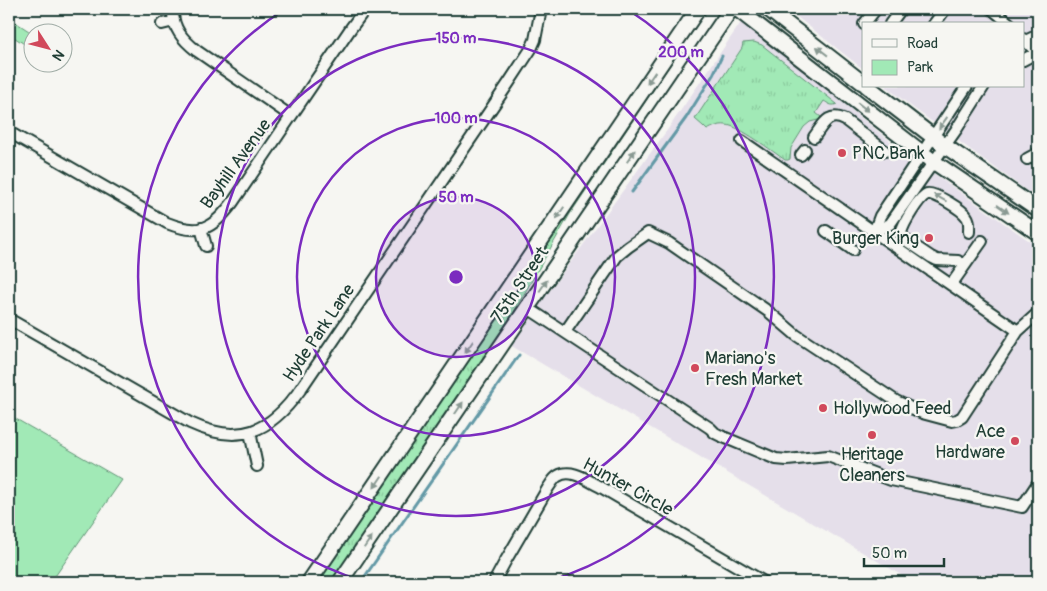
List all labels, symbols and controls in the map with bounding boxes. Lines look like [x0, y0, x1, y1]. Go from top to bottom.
north arrow [22, 22, 72, 72]
legend [862, 22, 1024, 88]
text: 150 m [436, 29, 476, 48]
text: Road [907, 34, 938, 53]
text: 200 m [658, 43, 704, 62]
one-way arrow [816, 46, 829, 57]
text: N [48, 47, 68, 64]
text: Park [907, 58, 934, 77]
one-way arrow [646, 71, 656, 85]
one-way arrow [856, 102, 870, 112]
text: 100 m [435, 109, 477, 128]
street label: Bayhill Avenue [196, 114, 276, 214]
one-way arrow [938, 116, 948, 129]
place label: PNC Bank [852, 142, 925, 165]
marker: PNC Bank [836, 147, 848, 159]
one-way arrow [626, 149, 636, 163]
text: 50 m [439, 188, 473, 207]
one-way arrow [934, 194, 947, 203]
one-way arrow [996, 204, 1010, 214]
one-way arrow [555, 206, 565, 219]
place label: Burger King [832, 227, 919, 250]
marker: Burger King [923, 232, 935, 244]
street label: 75th Street [486, 242, 554, 328]
centre of rings [447, 268, 465, 286]
street label: Hyde Park Lane [278, 279, 360, 386]
one-way arrow [538, 279, 548, 292]
one-way arrow [464, 340, 474, 354]
place label: Mariano's Fresh Market [705, 347, 803, 391]
marker: Mariano's Fresh Market [689, 362, 701, 374]
place label: Hollywood Feed [833, 397, 951, 420]
one-way arrow [454, 401, 464, 415]
marker: Hollywood Feed [817, 402, 829, 414]
place label: Ace Hardware [935, 420, 1005, 464]
marker: Heritage Cleaners [866, 429, 878, 441]
marker: Ace Hardware [1009, 435, 1021, 447]
place label: Heritage Cleaners [839, 443, 905, 487]
street label: Hunter Circle [579, 453, 677, 521]
one-way arrow [373, 475, 382, 488]
one-way arrow [363, 535, 373, 549]
scale bar [864, 536, 944, 568]
text: 50 m [872, 544, 907, 563]

